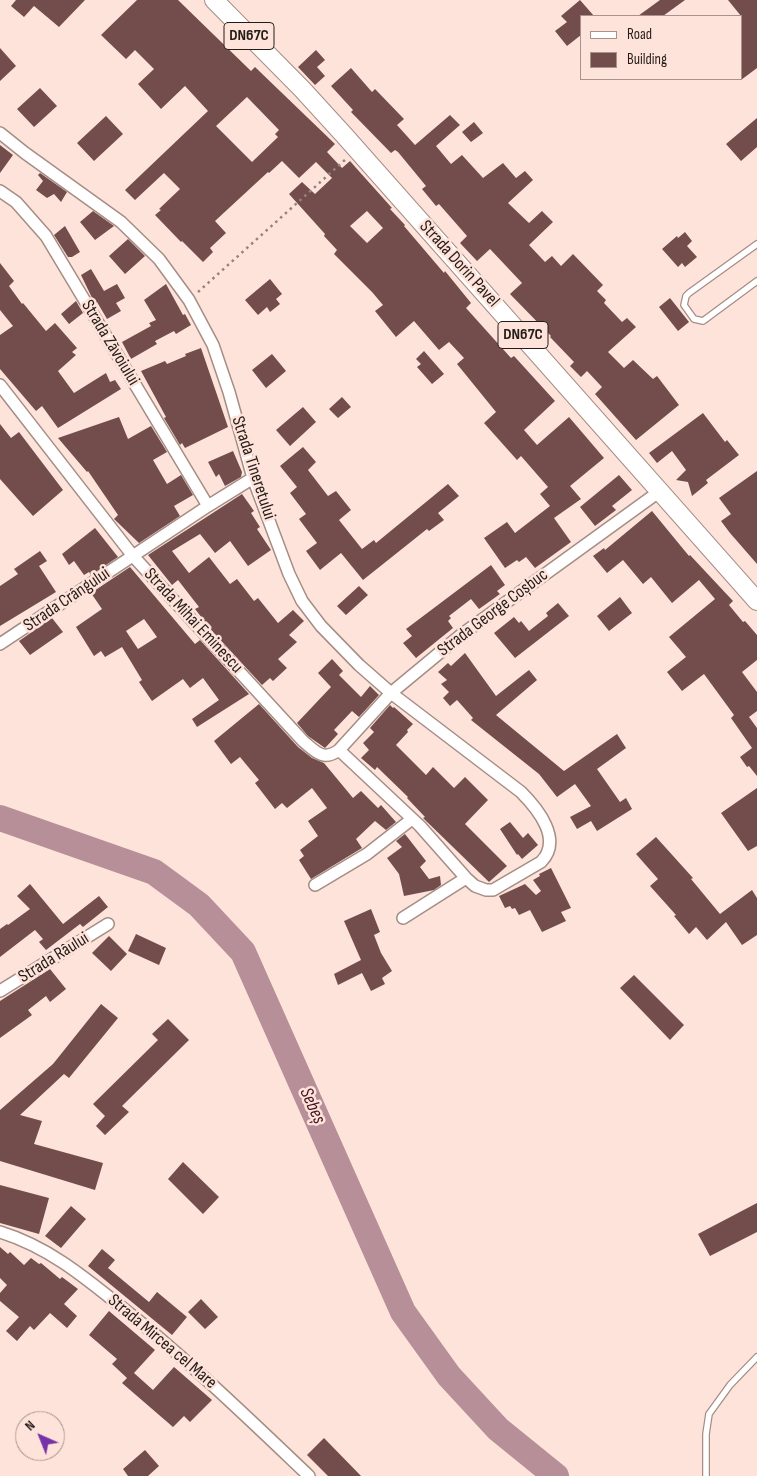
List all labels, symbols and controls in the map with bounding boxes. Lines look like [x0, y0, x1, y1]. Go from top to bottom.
legend [580, 15, 742, 80]
road number: DN67C [224, 22, 274, 50]
text: Road [627, 25, 652, 44]
text: Building [627, 50, 667, 69]
street label: Strada Dorin Pavel [414, 216, 504, 312]
street label: Strada Zăvoiului [76, 296, 144, 390]
road number: DN67C [498, 322, 548, 348]
street label: Strada Tineretului [226, 414, 280, 522]
street label: Strada Crângului [20, 563, 114, 637]
street label: Strada Mihai Eminescu [139, 564, 247, 678]
street label: Strada George Coșbuc [434, 564, 552, 662]
street label: Strada Râului [15, 928, 93, 988]
water label: Sebeș [294, 1084, 330, 1128]
street label: Strada Mircea cel Mare [103, 1290, 221, 1394]
north arrow [15, 1411, 65, 1461]
text: N [21, 1417, 39, 1434]

